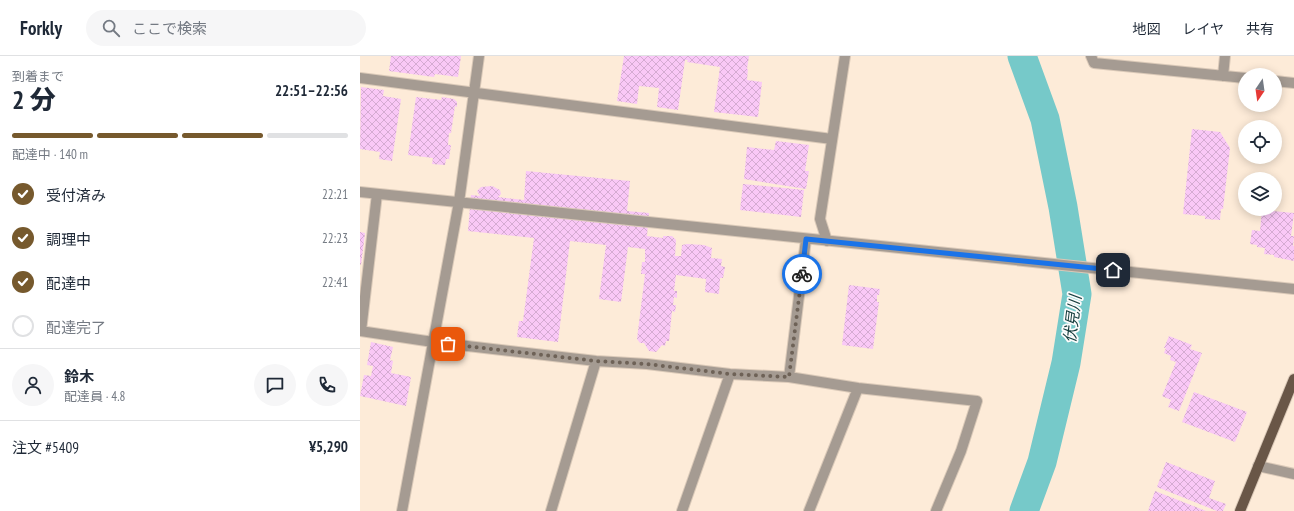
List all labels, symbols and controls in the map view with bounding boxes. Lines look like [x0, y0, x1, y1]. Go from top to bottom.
search box [86, 10, 366, 46]
text: Forkly [20, 16, 62, 40]
icon: search [100, 17, 122, 39]
text: ここで検索 [132, 19, 207, 38]
text: 地図 [1132, 20, 1160, 38]
text: レイヤ [1182, 20, 1224, 38]
text: 共有 [1246, 20, 1274, 38]
text: 到着まで [12, 68, 64, 85]
north arrow [1238, 68, 1282, 112]
map controls [1238, 68, 1282, 216]
text: 22:51–22:56 [275, 81, 348, 100]
text: 2 分 [12, 83, 56, 116]
button: locate [1238, 120, 1282, 164]
text: 配達中 · 140 m [12, 146, 88, 163]
button: layers [1238, 172, 1282, 216]
icon: check [12, 183, 34, 205]
text: 受付済み [46, 186, 106, 205]
text: 22:21 [322, 186, 348, 203]
icon: check [12, 227, 34, 249]
text: 調理中 [46, 230, 91, 249]
text: 22:23 [322, 230, 348, 247]
pin [1096, 253, 1130, 287]
courier [782, 254, 822, 294]
icon: home [1102, 259, 1124, 281]
icon: bike [791, 263, 813, 285]
icon: check [12, 271, 34, 293]
text: 配達中 [46, 274, 91, 293]
text: 22:41 [322, 274, 348, 291]
water label: 伏見川 [1059, 292, 1085, 344]
text: 配達完了 [46, 318, 106, 337]
pin [431, 327, 465, 361]
icon: bag [437, 333, 459, 355]
button: person [12, 364, 54, 406]
button: chat [254, 364, 296, 406]
button: phone [306, 364, 348, 406]
text: 鈴木 [64, 367, 94, 386]
text: 配達員 · 4.8 [64, 388, 125, 405]
text: ¥5,290 [309, 437, 348, 456]
text: 注文 #5409 [12, 438, 79, 457]

